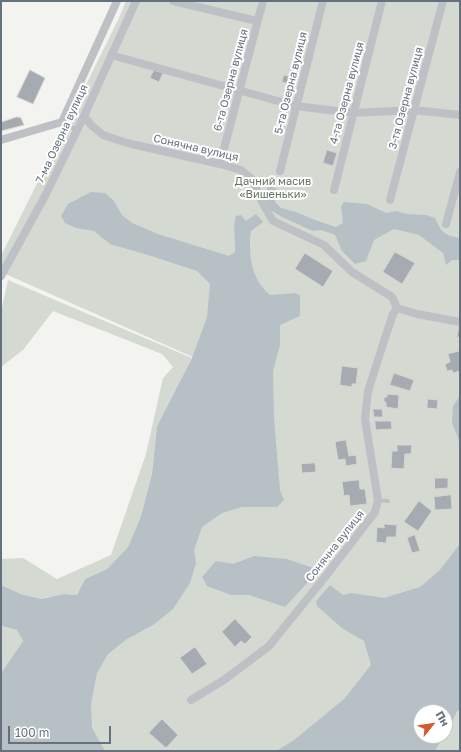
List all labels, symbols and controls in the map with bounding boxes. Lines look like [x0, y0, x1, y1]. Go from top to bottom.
street label: 6-та Озерна вулиця [211, 28, 251, 132]
street label: 5-та Озерна вулиця [272, 31, 310, 135]
street label: 4-та Озерна вулиця [327, 41, 367, 145]
street label: 3-тя Озерна вулиця [386, 46, 426, 150]
street label: 7-ма Озерна вулиця [33, 82, 91, 186]
street label: Сонячна вулиця [152, 132, 240, 164]
park label: Дачний масив «Вишеньки» [235, 175, 311, 201]
street label: Сонячна вулиця [303, 508, 367, 584]
north arrow [413, 704, 453, 744]
text: Пн [434, 709, 452, 728]
scale bar [10, 718, 113, 744]
text: 100 m [15, 725, 49, 740]

